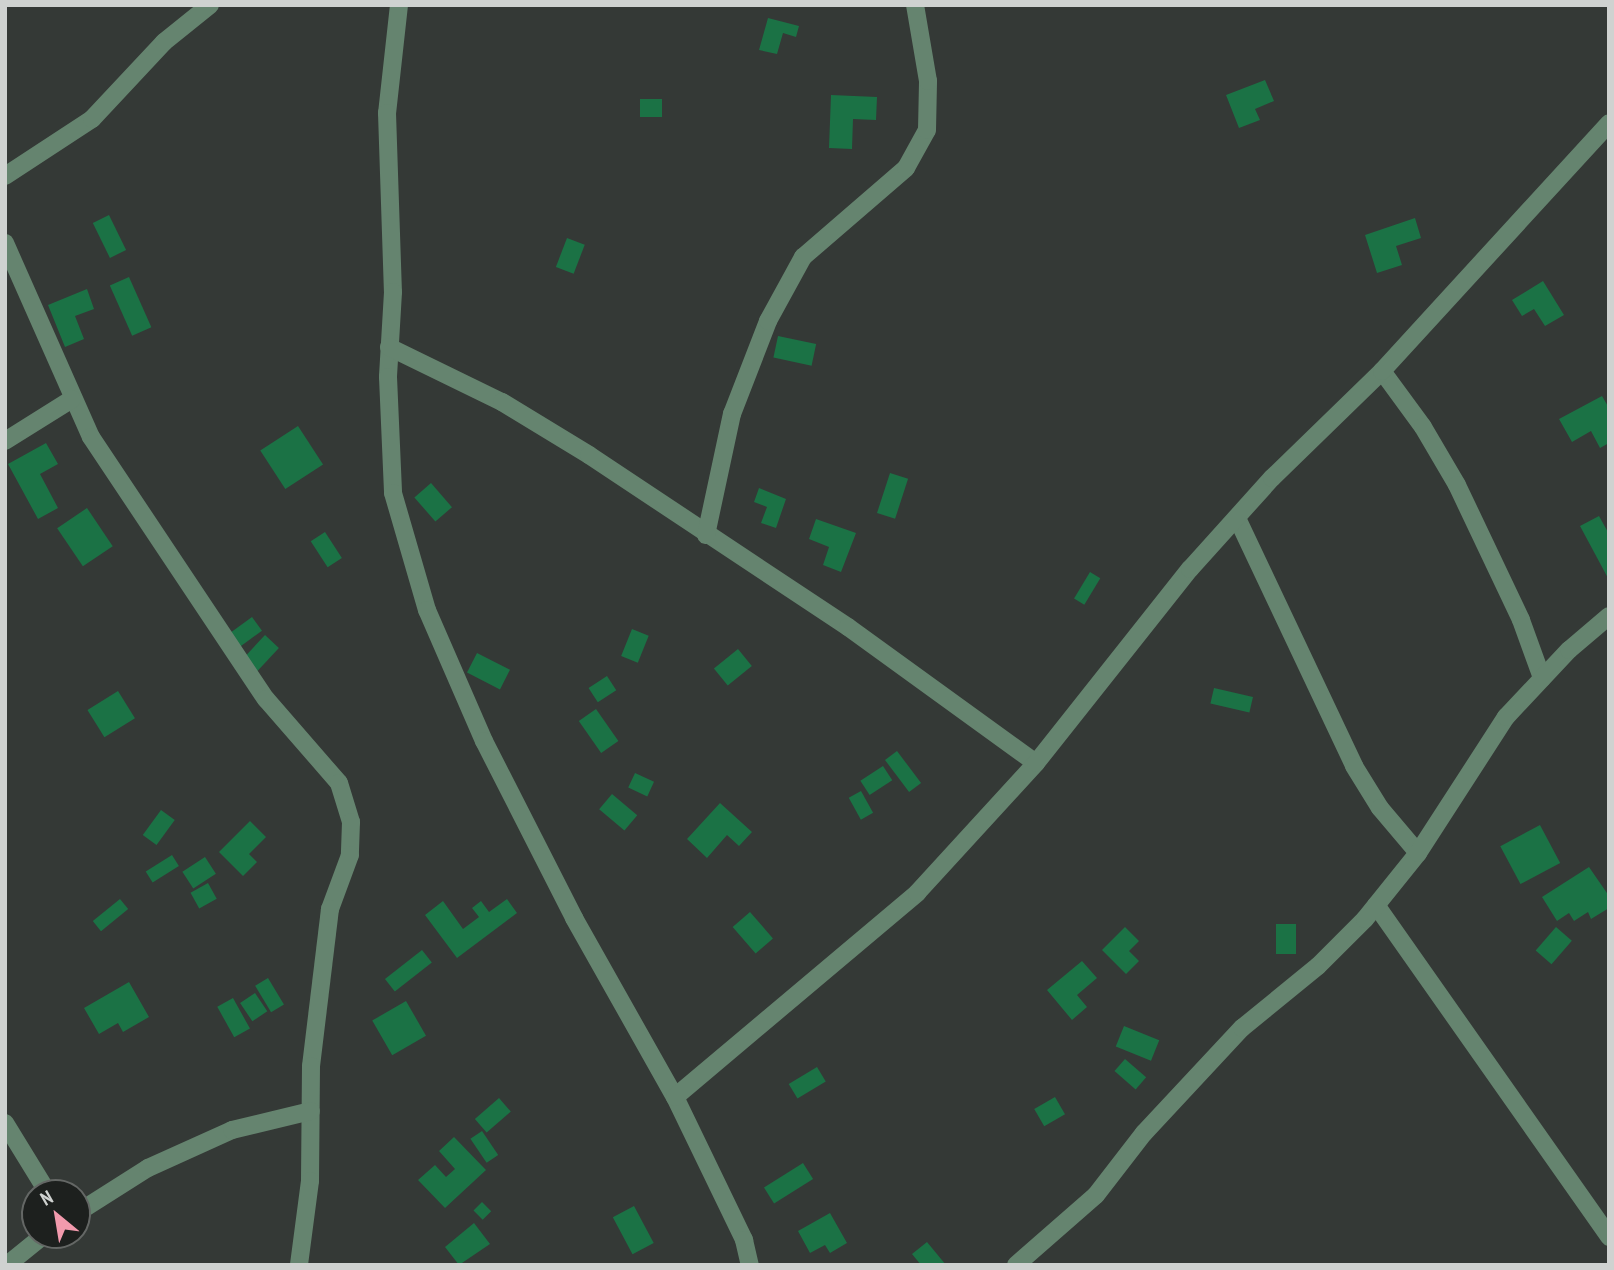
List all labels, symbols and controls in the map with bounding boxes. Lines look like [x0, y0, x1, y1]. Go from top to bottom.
north arrow [21, 1179, 91, 1249]
text: N [36, 1185, 57, 1211]

